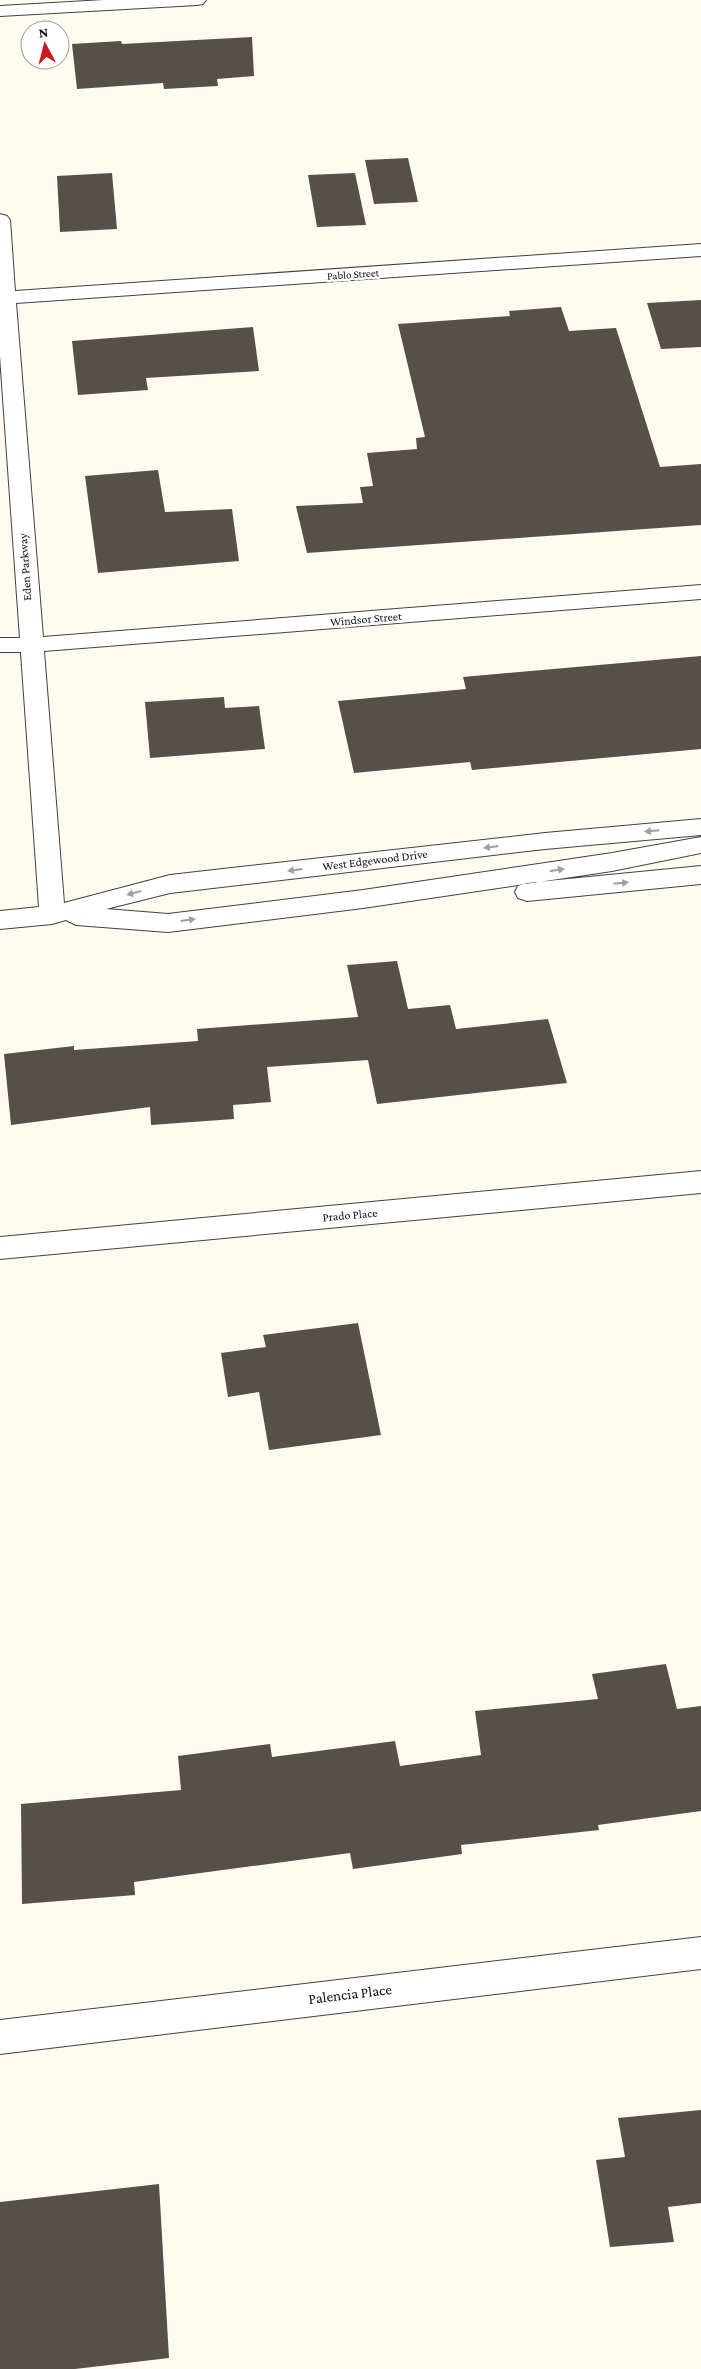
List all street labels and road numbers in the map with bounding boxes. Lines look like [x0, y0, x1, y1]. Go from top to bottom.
street label: Pablo Street [326, 266, 380, 282]
street label: Eden Parkway [16, 532, 34, 601]
street label: Windsor Street [330, 609, 404, 629]
street label: West Edgewood Drive [322, 847, 428, 873]
street label: Prado Place [322, 1206, 378, 1224]
street label: Palencia Place [307, 1981, 393, 2007]

